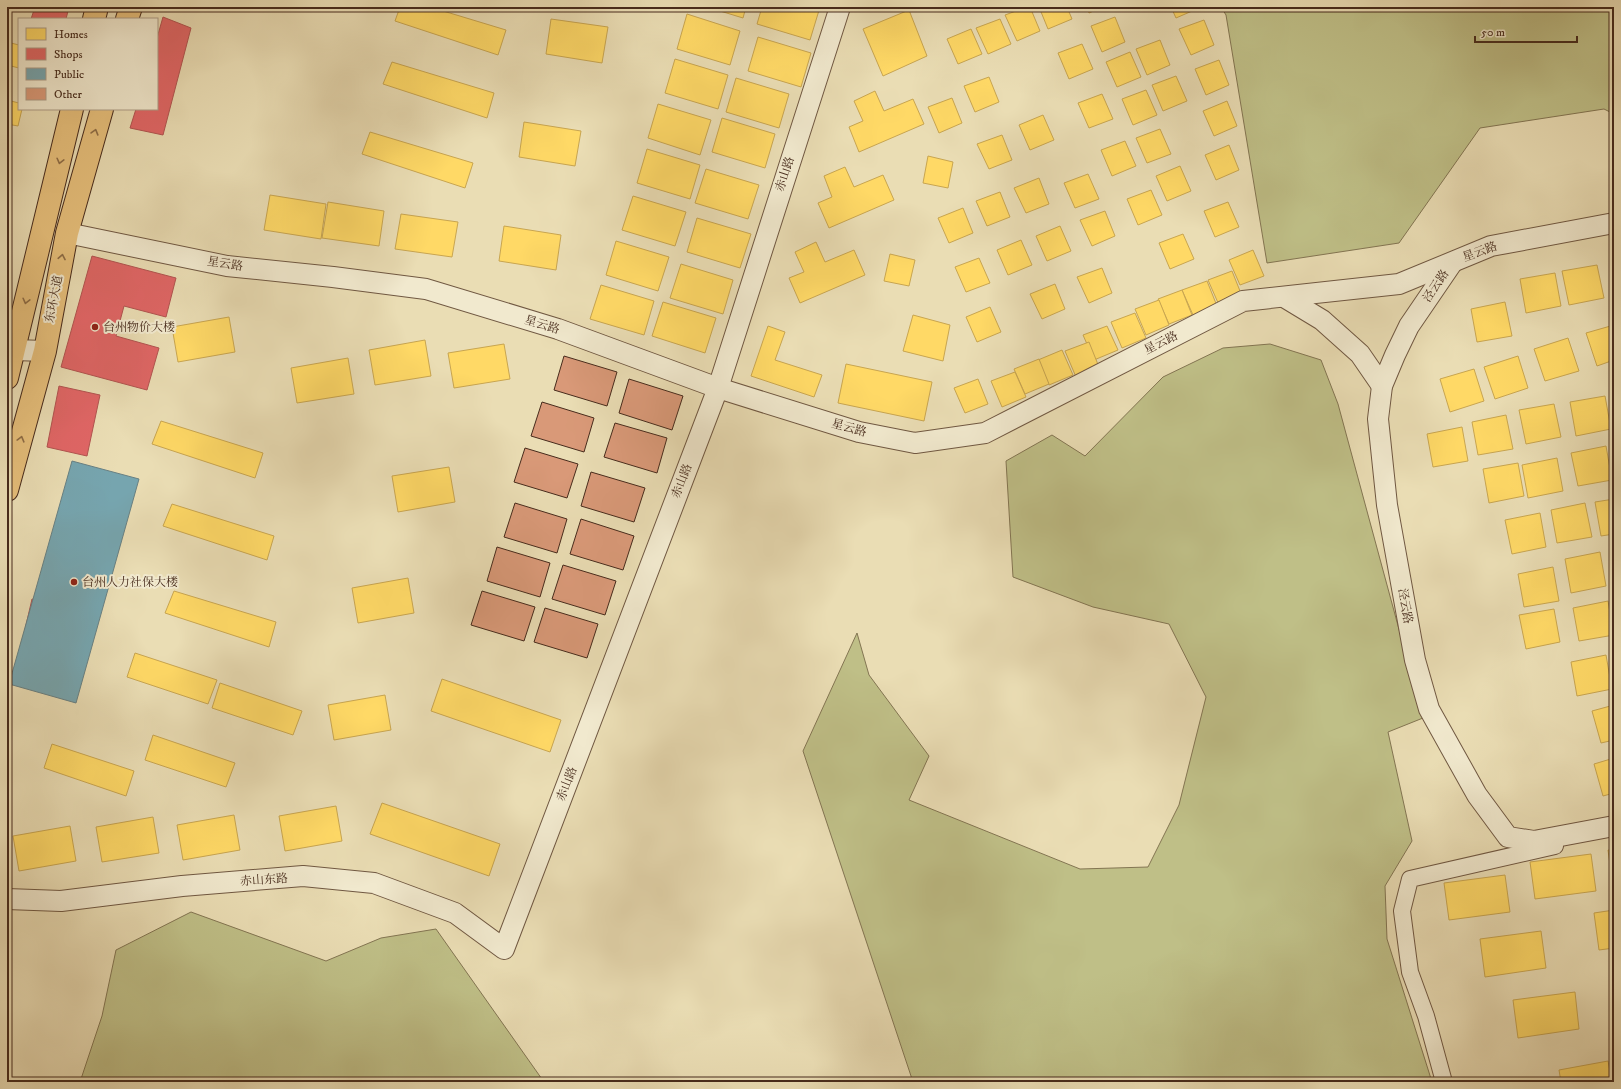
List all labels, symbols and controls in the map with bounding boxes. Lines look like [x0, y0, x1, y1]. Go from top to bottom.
legend [18, 18, 158, 110]
scale bar [1475, 18, 1577, 44]
text: 50 m [1481, 25, 1505, 40]
text: Homes [54, 27, 88, 42]
text: Shops [54, 47, 82, 62]
text: Public [54, 67, 84, 82]
text: Other [54, 87, 83, 102]
one-way arrow [90, 129, 99, 136]
street label: 赤山路 [772, 155, 798, 193]
one-way arrow [56, 157, 65, 164]
street label: 星云路 [1461, 239, 1499, 265]
one-way arrow [57, 254, 66, 261]
street label: 星云路 [206, 254, 244, 274]
street label: 泾云路 [1420, 267, 1452, 305]
street label: 东环大道 [42, 274, 66, 324]
one-way arrow [23, 297, 31, 304]
street label: 星云路 [523, 313, 561, 337]
place label: 台州物价大楼 [103, 320, 175, 335]
marker: 台州物价大楼 [90, 322, 100, 332]
street label: 星云路 [1142, 328, 1180, 358]
street label: 星云路 [830, 416, 868, 440]
one-way arrow [16, 435, 25, 442]
street label: 赤山路 [669, 462, 695, 500]
place label: 台州人力社保大楼 [82, 575, 178, 590]
marker: 台州人力社保大楼 [69, 577, 79, 587]
street label: 泾云路 [1394, 587, 1416, 625]
street label: 赤山路 [554, 765, 580, 803]
street label: 赤山东路 [240, 871, 288, 889]

